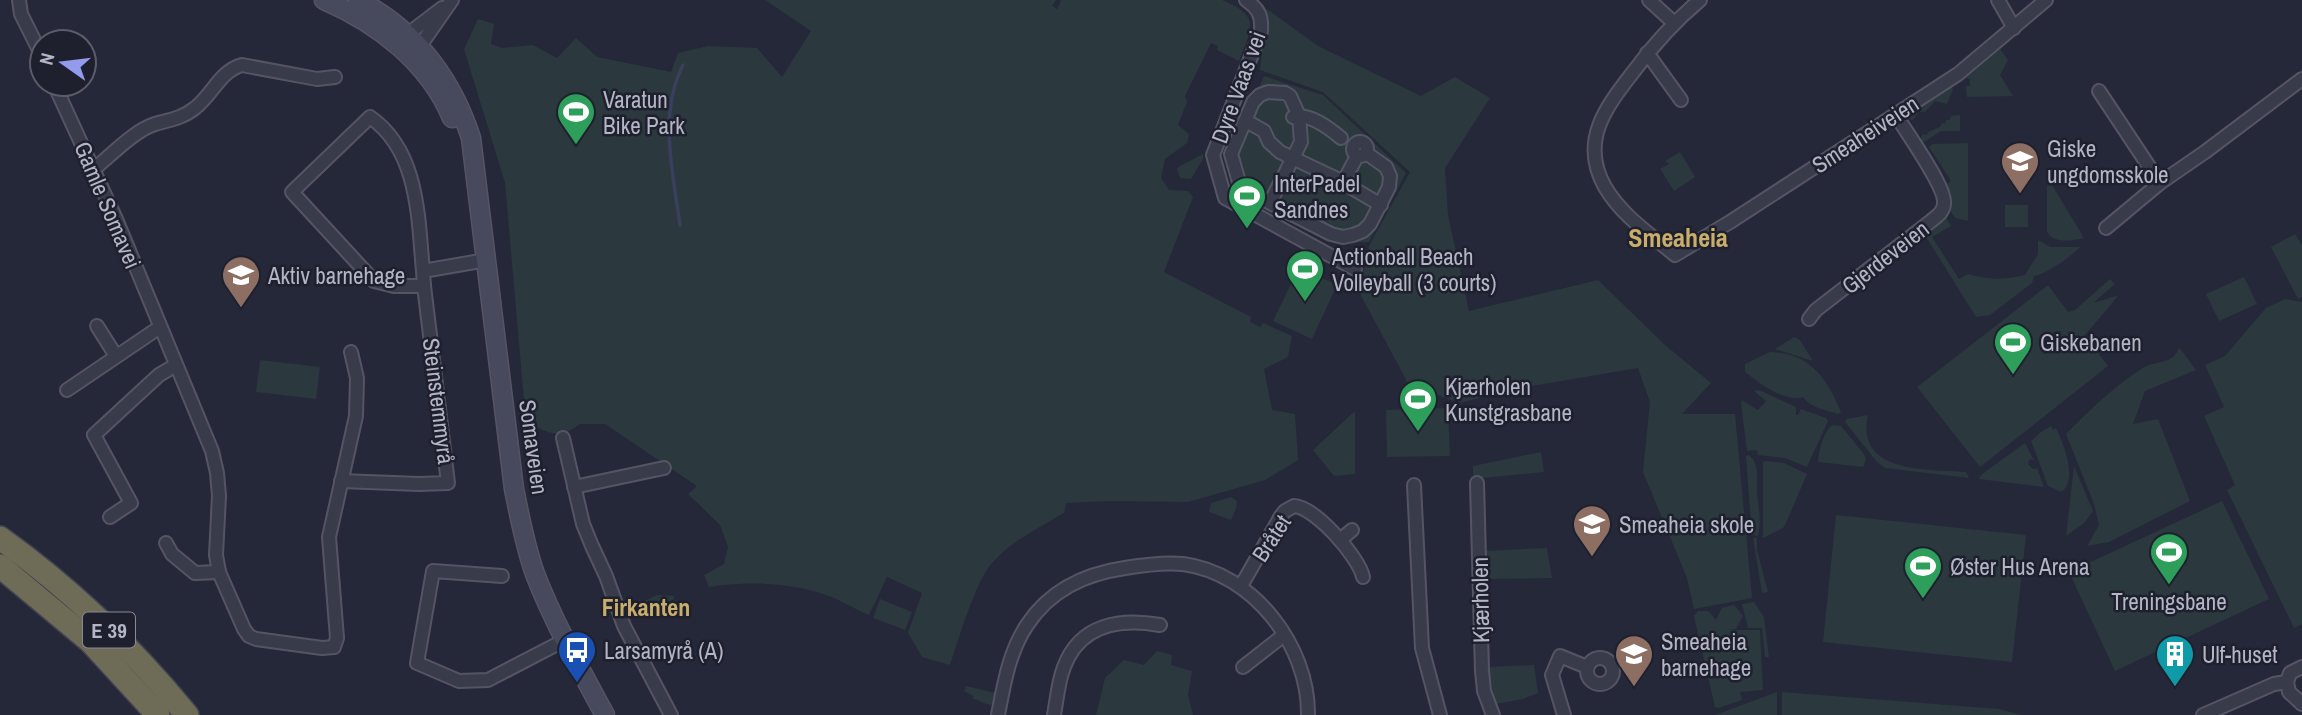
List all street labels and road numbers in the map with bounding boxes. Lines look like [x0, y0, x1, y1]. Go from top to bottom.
street label: Dyre Vaas vei [1203, 27, 1273, 147]
street label: Smeaheiveien [1806, 88, 1924, 180]
street label: Gamle Somavei [67, 137, 149, 273]
street label: Gjerdeveien [1835, 213, 1935, 301]
street label: Steinstemmyrå [416, 336, 462, 466]
street label: Somaveien [512, 398, 556, 496]
street label: Bråtet [1244, 508, 1298, 568]
street label: Kjærholen [1464, 557, 1496, 643]
road number: E 39 [83, 612, 135, 648]

